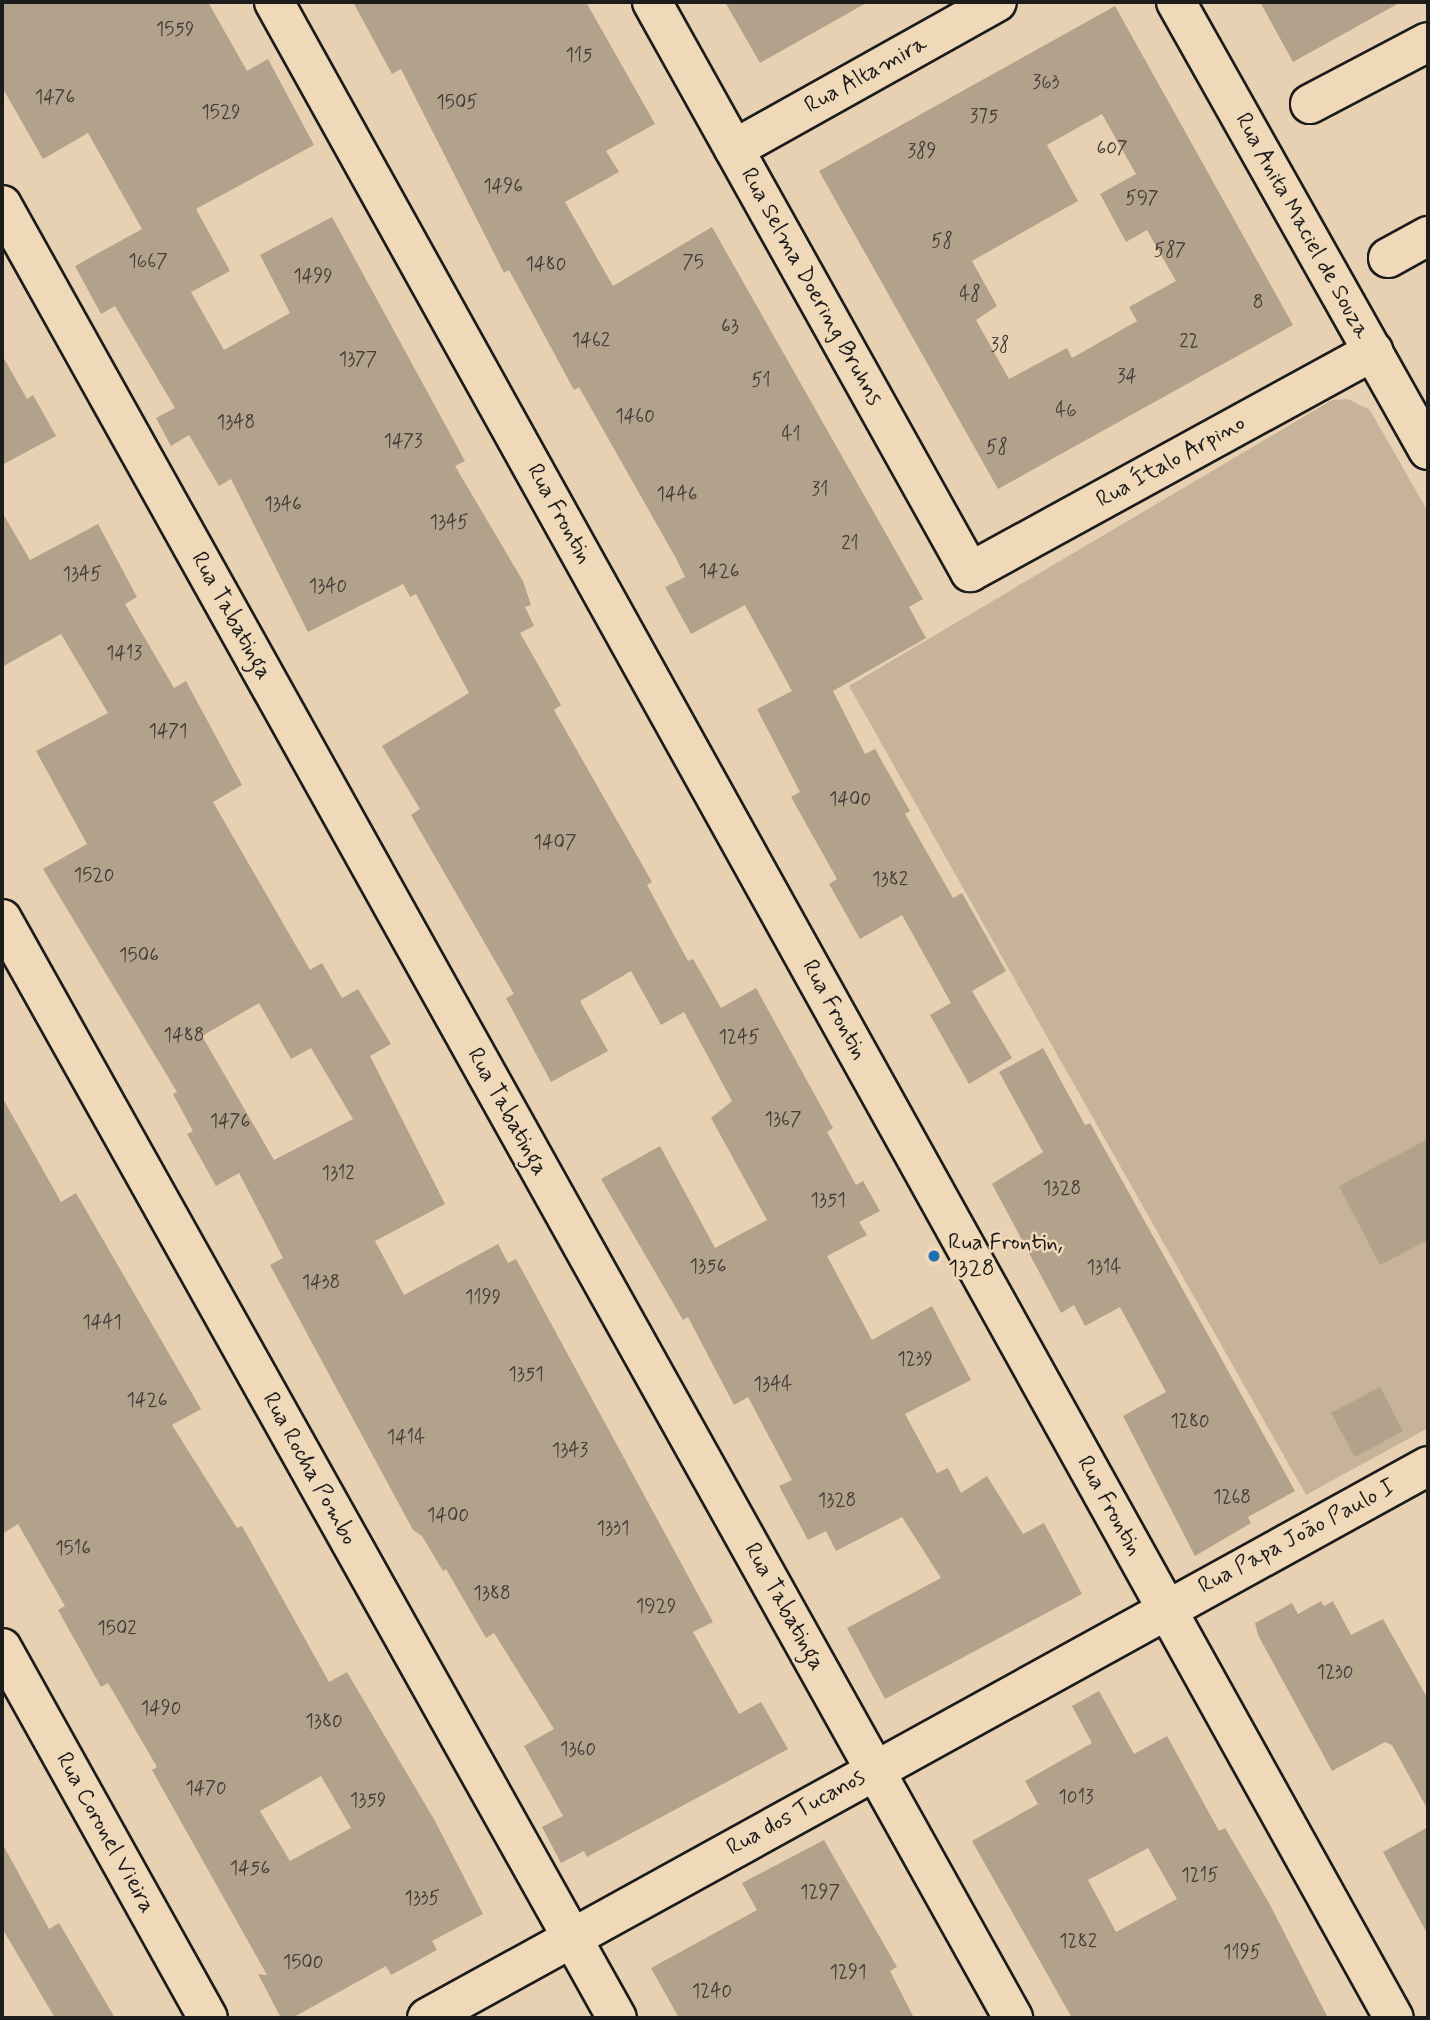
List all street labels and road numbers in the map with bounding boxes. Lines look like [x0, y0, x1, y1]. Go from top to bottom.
street label: Rua Altamira [801, 31, 931, 119]
street label: Rua Anita Maciel de Souza [1228, 107, 1376, 345]
street label: Rua Selma Doering Bruhns [735, 164, 887, 410]
street label: Rua Ítalo Arpino [1092, 410, 1250, 514]
street label: Rua Frontin [520, 459, 598, 569]
street label: Rua Tabatinga [186, 550, 276, 682]
street label: Rua Frontin [795, 955, 873, 1065]
street label: Rua Tabatinga [462, 1046, 552, 1178]
street label: Rua Rocha Pombo [256, 1388, 362, 1550]
street label: Rua Frontin [1070, 1451, 1148, 1561]
street label: Rua Papa João Paulo I [1199, 1476, 1395, 1598]
street label: Rua Tabatinga [739, 1541, 829, 1673]
street label: Rua Coronel Vieira [50, 1748, 160, 1918]
street label: Rua dos Tucanos [721, 1763, 871, 1863]

